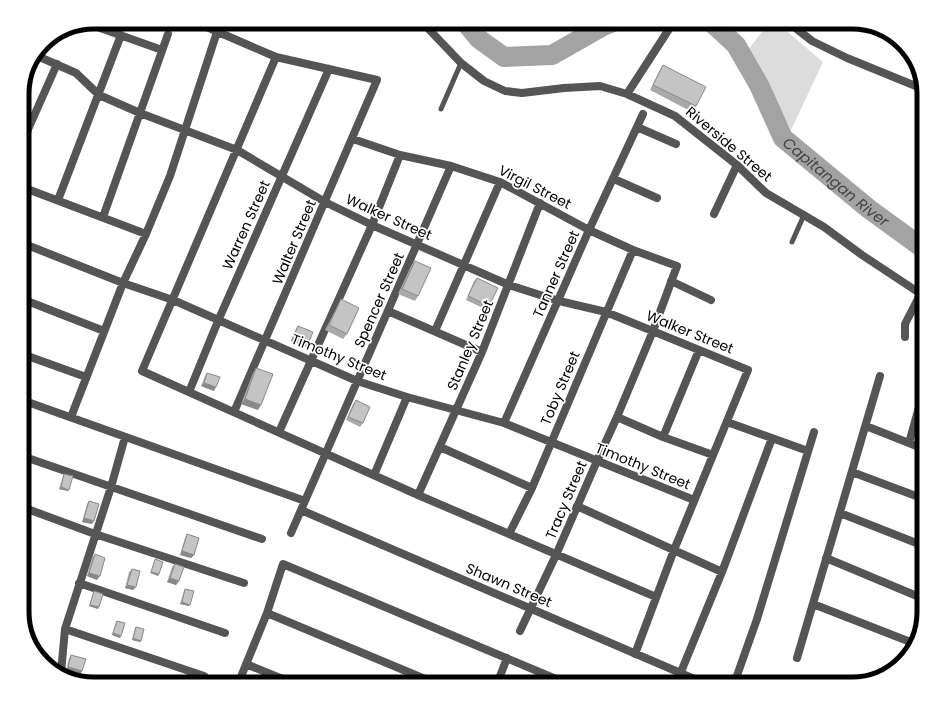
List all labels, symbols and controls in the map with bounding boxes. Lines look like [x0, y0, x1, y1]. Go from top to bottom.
street label: Riverside Street [681, 102, 777, 186]
water label: Capitangan River [779, 132, 894, 231]
street label: Virgil Street [495, 160, 575, 214]
street label: Warren Street [217, 177, 275, 273]
street label: Walker Street [343, 189, 435, 245]
street label: Walter Street [267, 197, 321, 287]
street label: Tanner Street [528, 227, 584, 321]
street label: Spencer Street [349, 249, 409, 351]
street label: Stanley Street [442, 297, 498, 393]
street label: Walker Street [643, 305, 737, 359]
street label: Timothy Street [288, 329, 390, 385]
street label: Toby Street [535, 348, 585, 428]
street label: Timothy Street [592, 438, 694, 494]
street label: Tracy Street [541, 458, 591, 542]
street label: Shawn Street [463, 558, 555, 612]

